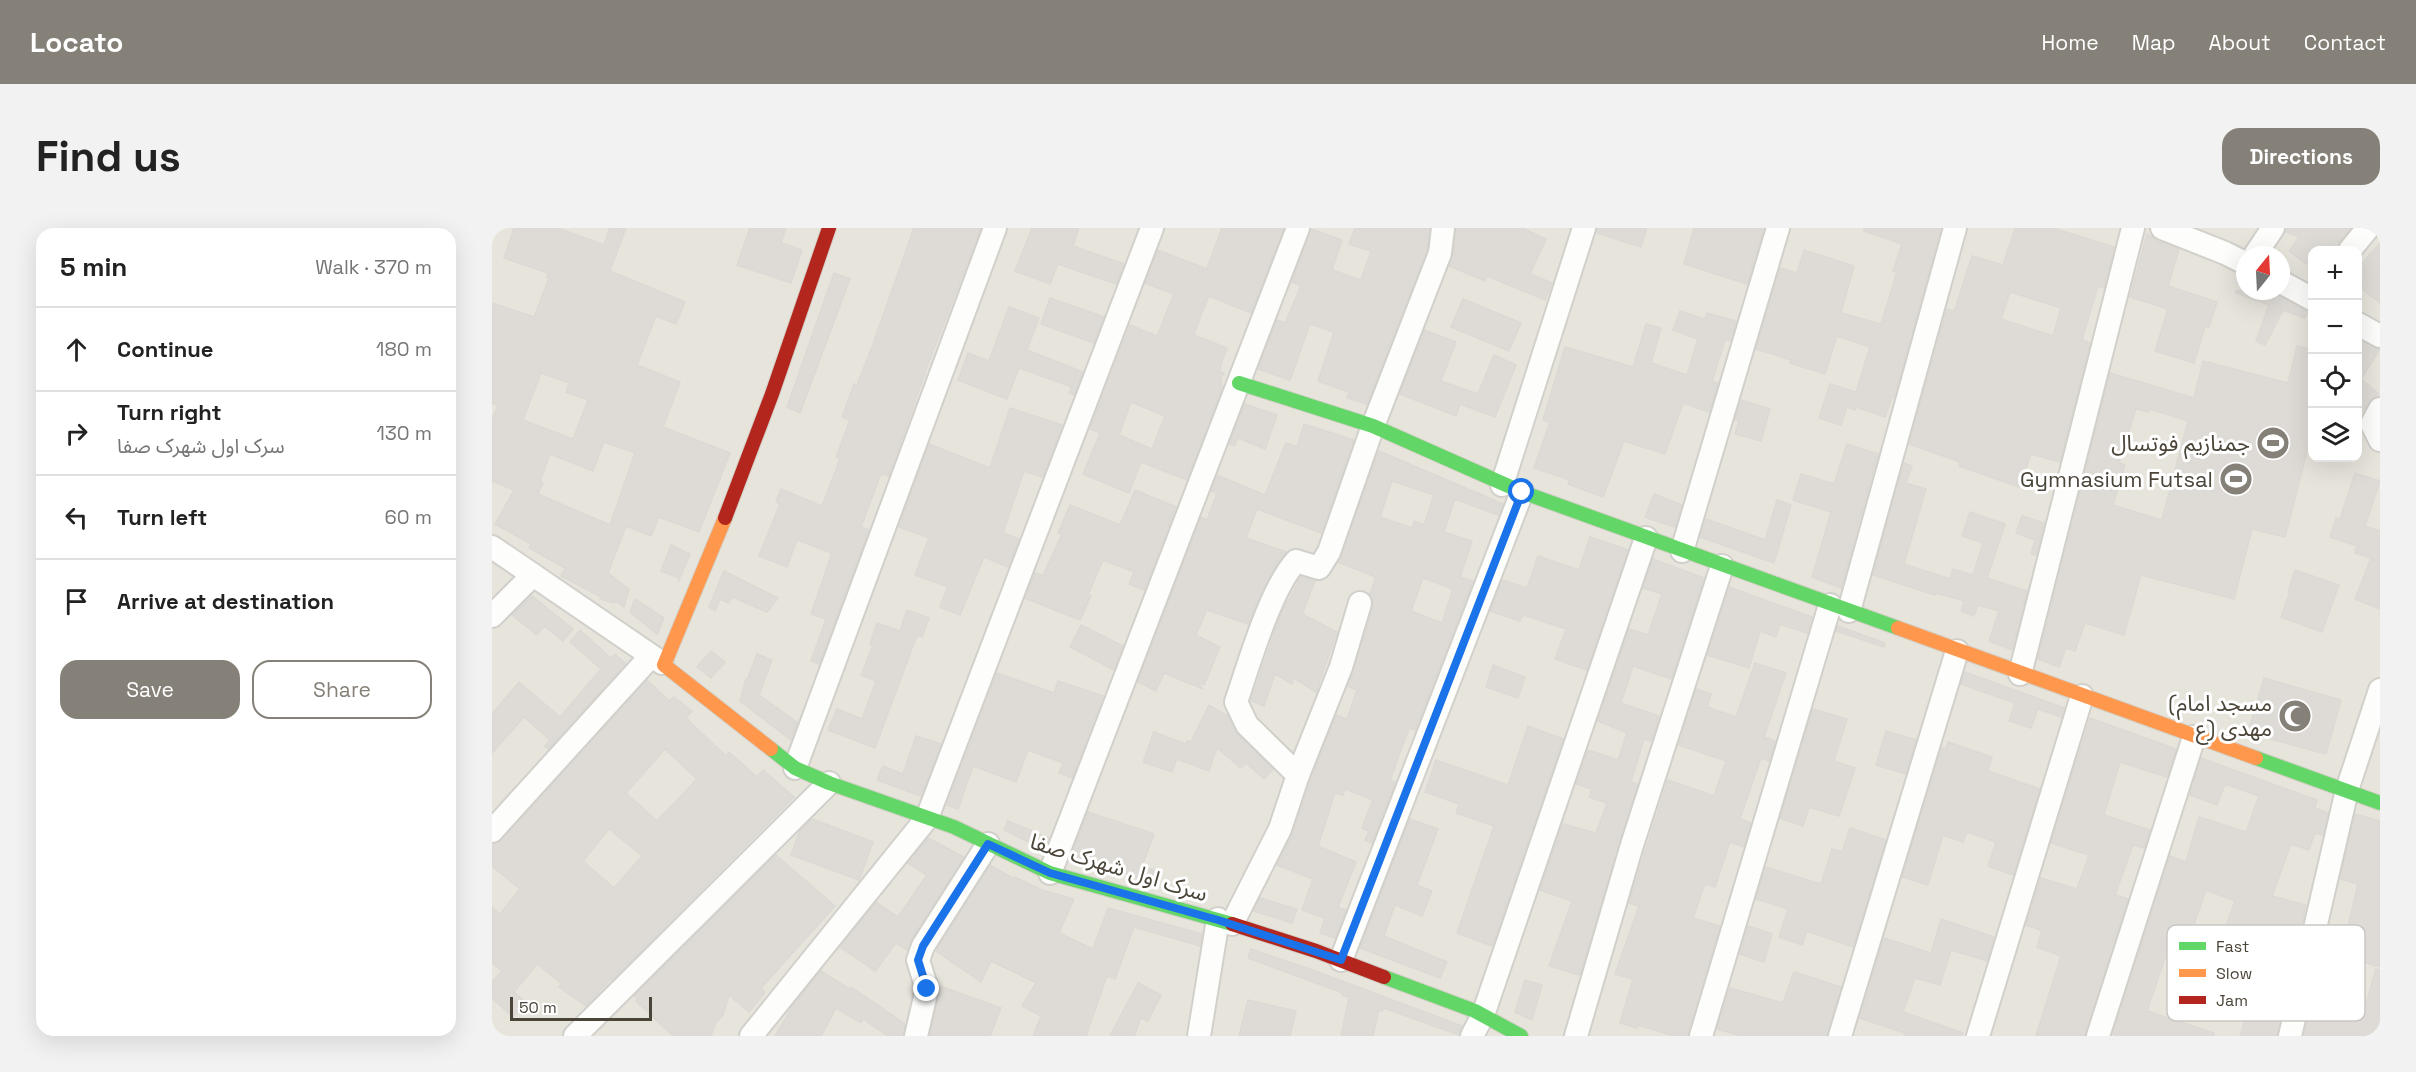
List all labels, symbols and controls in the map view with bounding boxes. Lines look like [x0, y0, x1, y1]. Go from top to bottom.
text: Locato [30, 24, 123, 60]
text: Home [2041, 29, 2099, 56]
text: Map [2132, 29, 2176, 56]
text: About [2209, 29, 2271, 56]
text: Contact [2304, 29, 2386, 56]
button: Directions [2222, 128, 2380, 185]
text: Find us [36, 130, 181, 183]
north arrow [2236, 246, 2290, 300]
map controls [2308, 246, 2362, 462]
button: + [2308, 246, 2362, 300]
text: 5 min [60, 250, 127, 284]
text: Walk · 370 m [315, 254, 432, 280]
button: − [2308, 300, 2362, 354]
icon: ahead [60, 333, 93, 366]
text: Continue [117, 335, 213, 363]
text: 180 m [376, 336, 432, 362]
button: locate [2308, 354, 2362, 408]
text: Turn right [117, 398, 222, 426]
button: layers [2308, 408, 2362, 462]
icon: right [60, 417, 93, 450]
text: 130 m [376, 420, 432, 446]
sports icon: جمنازیم فوتسال [2255, 425, 2291, 461]
place label: جمنازیم فوتسال [2111, 429, 2250, 460]
text: سرک اول شهرک صفا [117, 433, 285, 459]
sports icon: Gymnasium Futsal [2218, 461, 2254, 497]
place label: Gymnasium Futsal [2020, 465, 2213, 493]
route start [1508, 478, 1534, 504]
icon: left [60, 501, 93, 534]
text: Turn left [117, 503, 207, 531]
text: 60 m [385, 504, 432, 530]
icon: arrive [60, 585, 93, 618]
text: Arrive at destination [117, 587, 334, 615]
button: Save [60, 660, 240, 719]
button: Share [252, 660, 432, 719]
place label: (مسجد امام مهدی (ع [2168, 689, 2272, 745]
mosque icon: (مسجد امام مهدی (ع [2277, 698, 2313, 734]
street label: سرک اول شهرک صفا [1027, 827, 1211, 907]
legend [2167, 925, 2365, 1021]
text: Fast [2216, 936, 2249, 957]
text: Slow [2216, 963, 2252, 984]
route end [913, 975, 939, 1001]
text: Jam [2216, 990, 2248, 1011]
scale bar [510, 994, 652, 1022]
text: 50 m [519, 997, 557, 1018]

